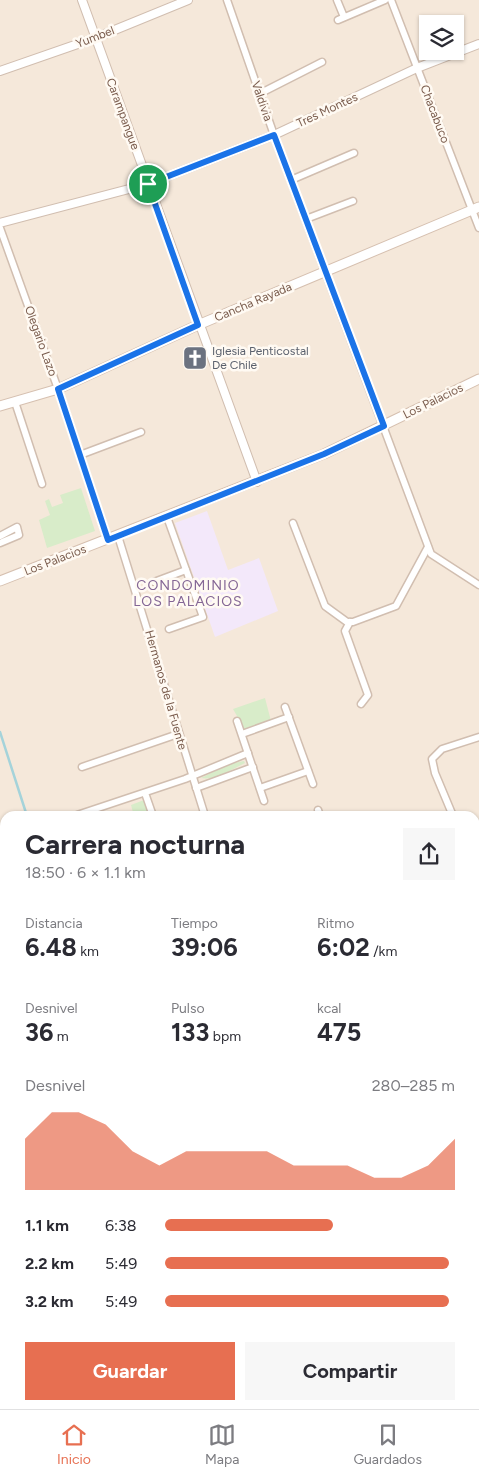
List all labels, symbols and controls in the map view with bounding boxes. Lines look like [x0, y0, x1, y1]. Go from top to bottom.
map controls [419, 15, 464, 60]
button: layers [419, 15, 464, 60]
street label: Yumbel [74, 23, 116, 51]
street label: Carampangue [104, 76, 143, 152]
street label: Valdivia [249, 79, 275, 123]
street label: Chacabuco [417, 83, 453, 145]
street label: Tres Montes [294, 90, 360, 130]
pin [127, 163, 169, 205]
icon: arrive [134, 170, 162, 198]
street label: Cancha Rayada [212, 279, 294, 325]
street label: Olegario Lazo [22, 304, 60, 378]
place label: Iglesia Penticostal De Chile [212, 344, 309, 372]
church icon: Iglesia Penticostal De Chile [182, 345, 208, 371]
street label: Los Palacios [401, 380, 466, 422]
street label: Los Palacios [22, 542, 88, 578]
district label: CONDOMINIO LOS PALACIOS [133, 577, 243, 610]
street label: Hermanos de la Fuente [142, 629, 190, 752]
text: Carrera nocturna [25, 827, 245, 861]
button: share [403, 828, 455, 880]
text: 18:50 · 6 × 1.1 km [25, 863, 146, 882]
text: Distancia [25, 915, 83, 932]
text: Tiempo [171, 915, 218, 932]
text: Ritmo [317, 915, 354, 932]
text: 6.48 [25, 932, 77, 962]
text: 39:06 [171, 932, 238, 962]
text: 6:02 [317, 932, 370, 962]
text: km [77, 943, 99, 960]
text: /km [370, 943, 397, 960]
text: Desnivel [25, 1000, 78, 1017]
text: Pulso [171, 1000, 205, 1017]
text: kcal [317, 1000, 341, 1017]
text: 36 [25, 1017, 53, 1047]
text: 133 [171, 1017, 209, 1047]
text: 475 [317, 1017, 361, 1047]
text: m [53, 1028, 69, 1045]
text: bpm [209, 1028, 241, 1045]
text: Desnivel [25, 1076, 85, 1095]
text: 280–285 m [372, 1076, 455, 1095]
text: 1.1 km [25, 1216, 69, 1235]
text: 6:38 [105, 1216, 137, 1235]
text: 2.2 km [25, 1254, 74, 1273]
text: 5:49 [105, 1254, 137, 1273]
text: 3.2 km [25, 1292, 74, 1311]
text: 5:49 [105, 1292, 137, 1311]
button: Guardar [25, 1342, 235, 1400]
button: Compartir [245, 1342, 455, 1400]
tab: Inicio [57, 1421, 91, 1468]
tab: Mapa [205, 1421, 239, 1468]
tab: Guardados [353, 1421, 422, 1468]

